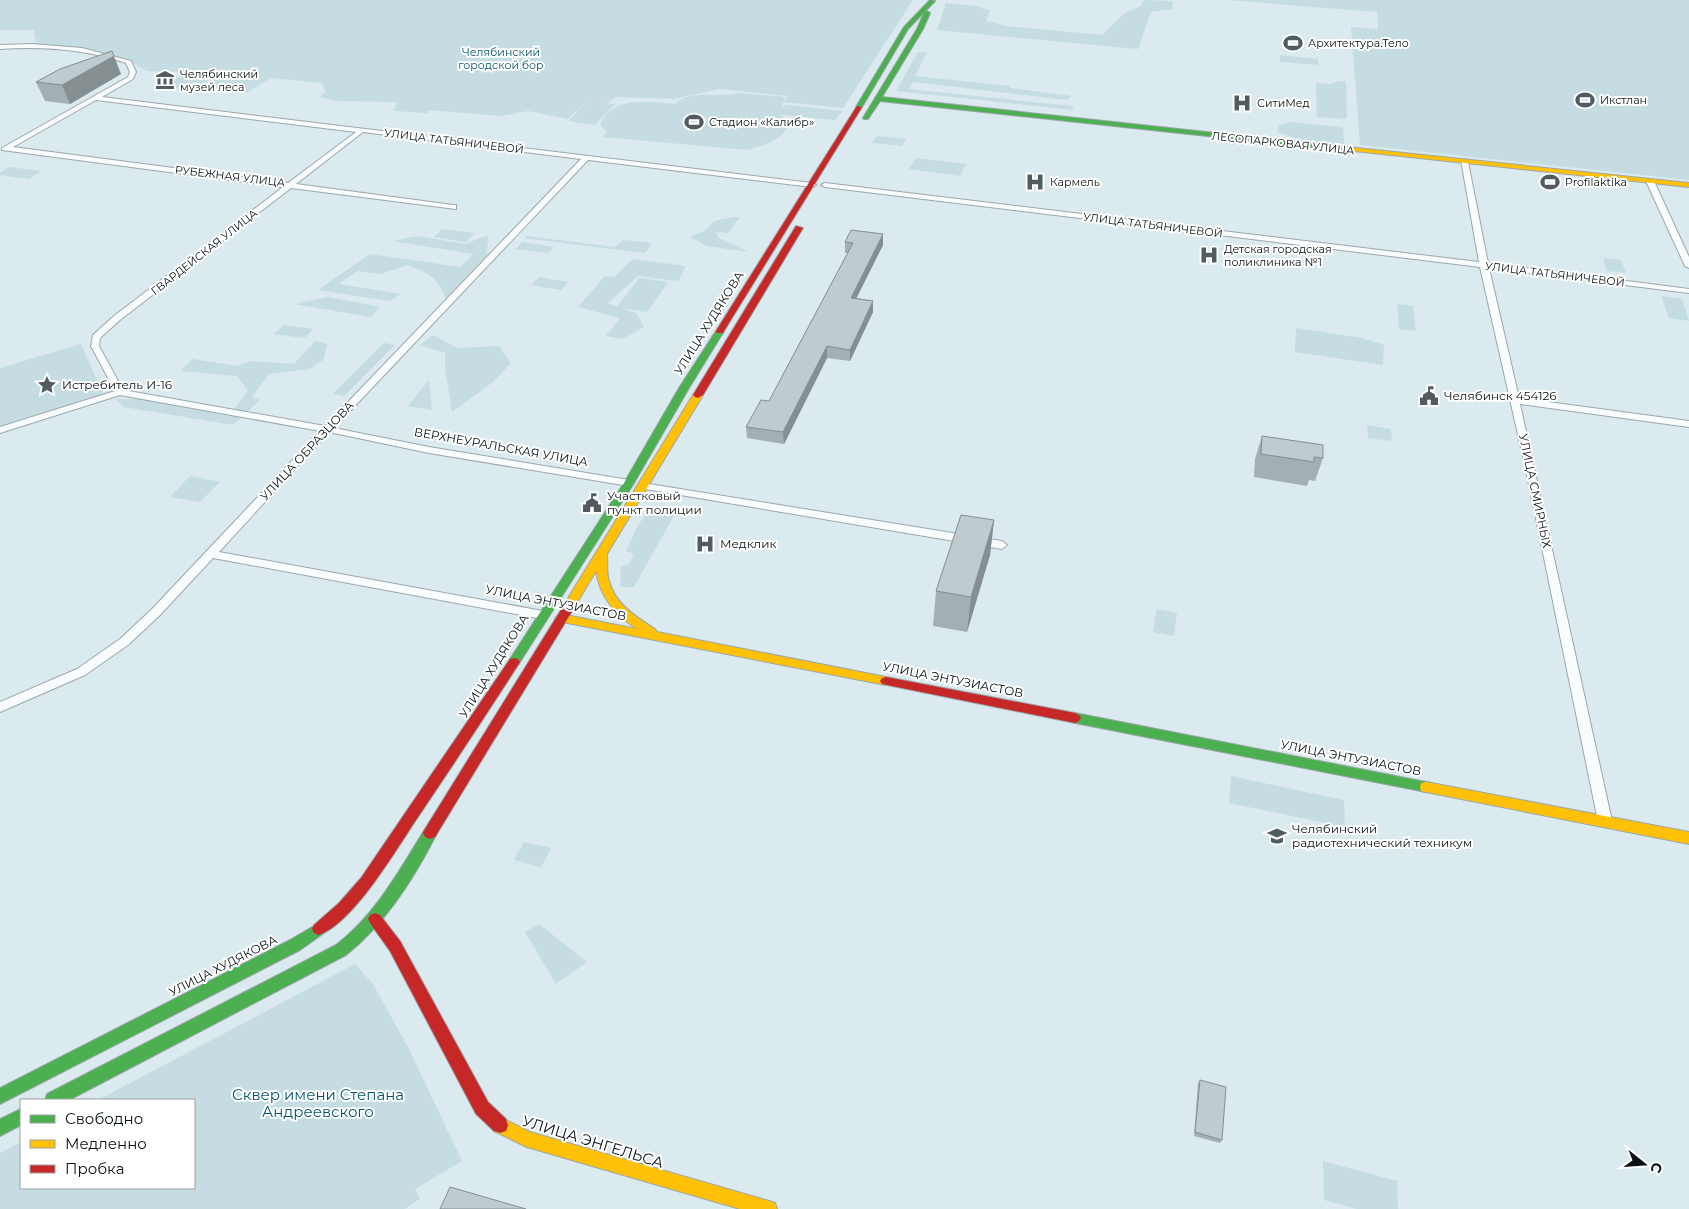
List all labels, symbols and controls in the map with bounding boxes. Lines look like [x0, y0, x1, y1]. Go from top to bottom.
sports icon: Архитектура.Тело [1282, 32, 1304, 54]
place label: Архитектура.Тело [1308, 36, 1409, 50]
park label: Челябинский городской бор [458, 45, 544, 72]
place label: Челябинский музей леса [180, 67, 258, 94]
museum icon: Челябинский музей леса [154, 69, 176, 91]
sports icon: Икстлан [1574, 89, 1596, 111]
hospital icon: СитиМед [1231, 92, 1253, 114]
place label: Икстлан [1600, 93, 1647, 107]
place label: СитиМед [1257, 96, 1310, 110]
sports icon: Стадион «Калибр» [683, 111, 705, 133]
place label: Стадион «Калибр» [709, 115, 814, 129]
street label: УЛИЦА ТАТЬЯНИЧЕВОЙ [383, 125, 525, 157]
street label: ЛЕСОПАРКОВАЯ УЛИЦА [1211, 129, 1356, 158]
street label: РУБЕЖНАЯ УЛИЦА [174, 162, 287, 190]
hospital icon: Кармель [1024, 171, 1046, 193]
sports icon: Profilaktika [1539, 171, 1561, 193]
place label: Кармель [1050, 175, 1100, 189]
place label: Profilaktika [1565, 175, 1627, 189]
street label: ГВАРДЕЙСКАЯ УЛИЦА [148, 206, 261, 298]
street label: УЛИЦА ТАТЬЯНИЧЕВОЙ [1082, 209, 1224, 241]
place label: Детская городская поликлиника №1 [1224, 242, 1332, 269]
hospital icon: Детская городская поликлиника №1 [1198, 244, 1220, 266]
street label: УЛИЦА ТАТЬЯНИЧЕВОЙ [1484, 258, 1626, 290]
street label: УЛИЦА ХУДЯКОВА [671, 268, 747, 377]
place icon: Истребитель И-16 [36, 374, 58, 396]
place label: Истребитель И-16 [62, 377, 172, 392]
public building icon: Челябинск 454126 [1418, 385, 1440, 407]
place label: Челябинск 454126 [1444, 388, 1557, 403]
street label: УЛИЦА ОБРАЗЦОВА [257, 398, 357, 503]
street label: ВЕРХНЕУРАЛЬСКАЯ УЛИЦА [413, 424, 589, 469]
street label: УЛИЦА СМИРНЫХ [1516, 432, 1555, 550]
place label: Участковый пункт полиции [607, 488, 702, 517]
public building icon: Участковый пункт полиции [581, 492, 603, 514]
hospital icon: Медклик [694, 533, 716, 555]
place label: Медклик [720, 536, 776, 551]
street label: УЛИЦА ЭНТУЗИАСТОВ [484, 581, 628, 624]
street label: УЛИЦА ХУДЯКОВА [456, 611, 532, 720]
street label: УЛИЦА ЭНТУЗИАСТОВ [881, 658, 1025, 701]
street label: УЛИЦА ЭНТУЗИАСТОВ [1279, 736, 1423, 779]
place label: Челябинский радиотехнический техникум [1292, 821, 1472, 850]
school or university icon: Челябинский радиотехнический техникум [1266, 825, 1288, 847]
street label: УЛИЦА ХУДЯКОВА [166, 932, 279, 999]
park label: Сквер имени Степана Андреевского [232, 1085, 404, 1121]
legend [20, 1099, 195, 1189]
text: Свободно [65, 1109, 143, 1128]
street label: УЛИЦА ЭНГЕЛЬСА [520, 1111, 666, 1172]
text: Медленно [65, 1134, 147, 1153]
north arrow [1619, 1139, 1669, 1189]
text: Пробка [65, 1159, 124, 1178]
text: С [1646, 1160, 1667, 1175]

